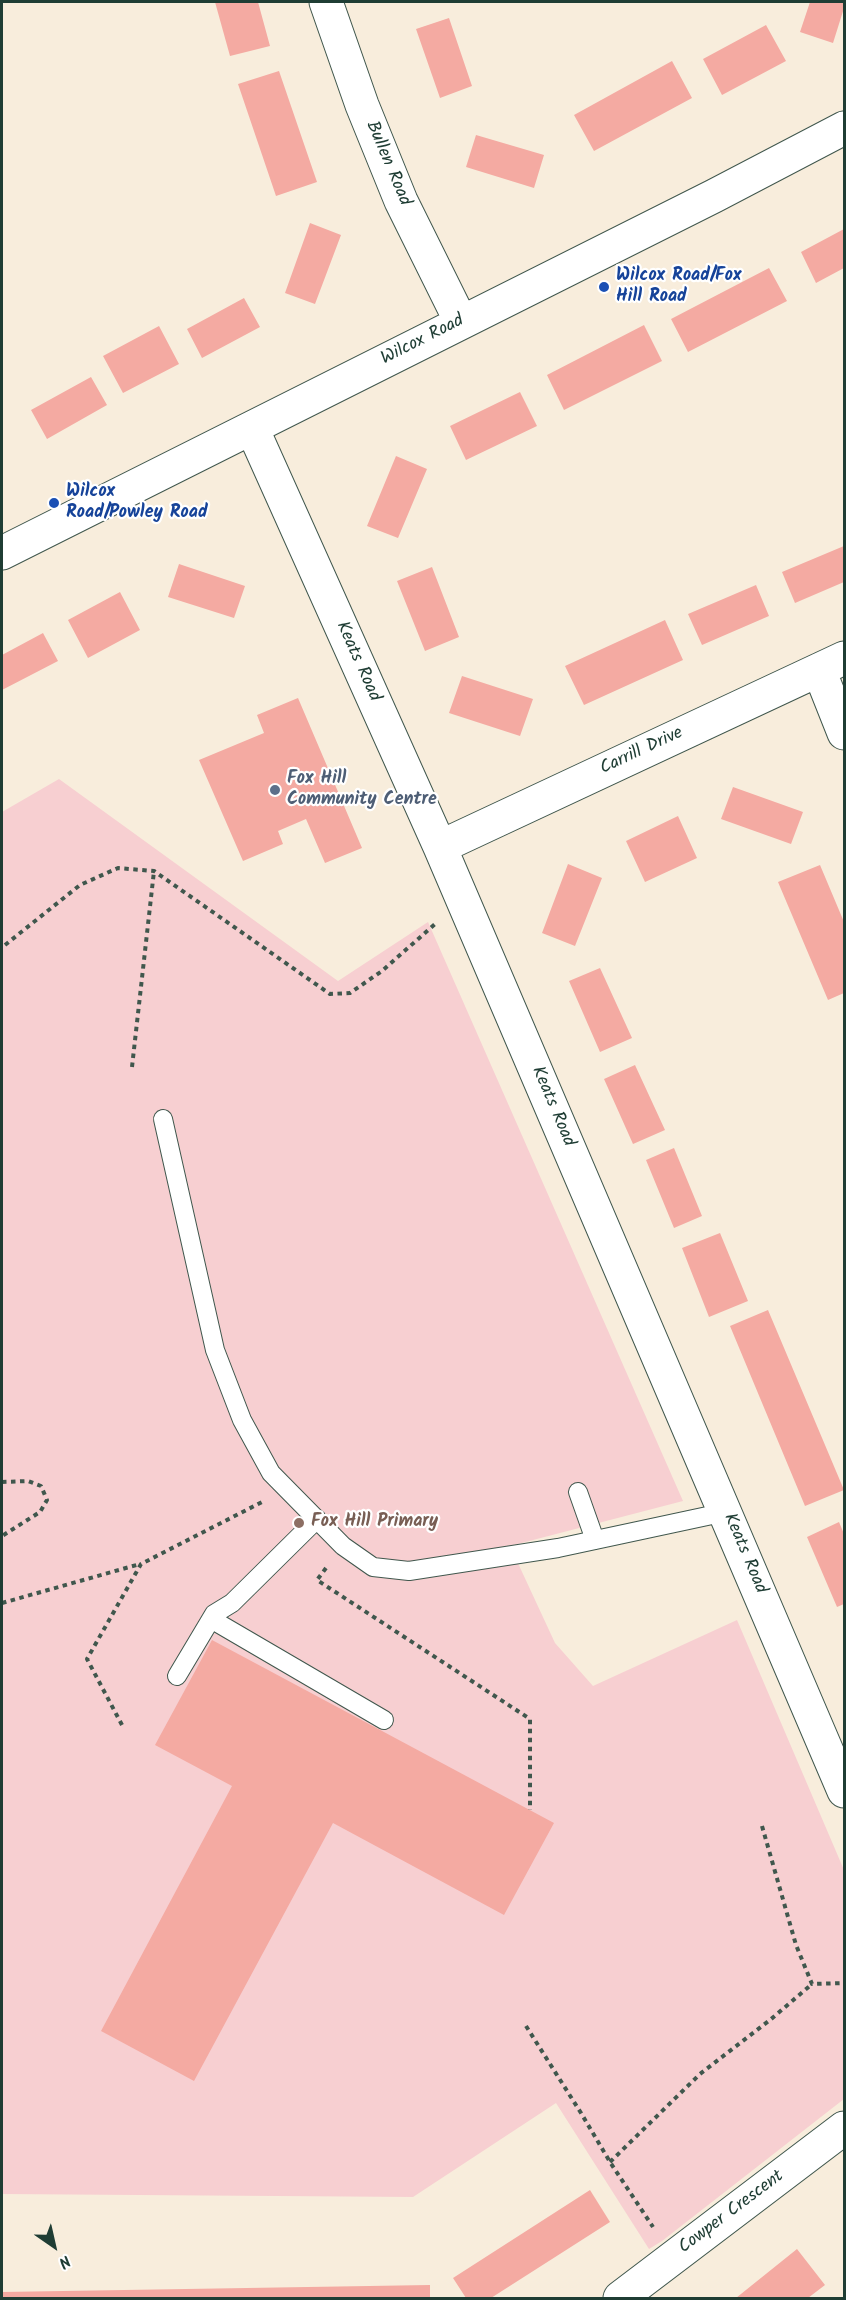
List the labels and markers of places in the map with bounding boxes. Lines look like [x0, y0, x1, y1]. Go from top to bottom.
place label: Wilcox Road/Fox Hill Road [616, 266, 742, 308]
marker: Wilcox Road/Fox Hill Road [597, 280, 611, 294]
place label: Wilcox Road/Powley Road [66, 482, 208, 524]
marker: Wilcox Road/Powley Road [47, 496, 61, 510]
place label: Fox Hill Community Centre [287, 769, 437, 812]
marker: Fox Hill Community Centre [268, 783, 282, 797]
place label: Fox Hill Primary [311, 1512, 438, 1534]
marker: Fox Hill Primary [292, 1516, 306, 1530]

